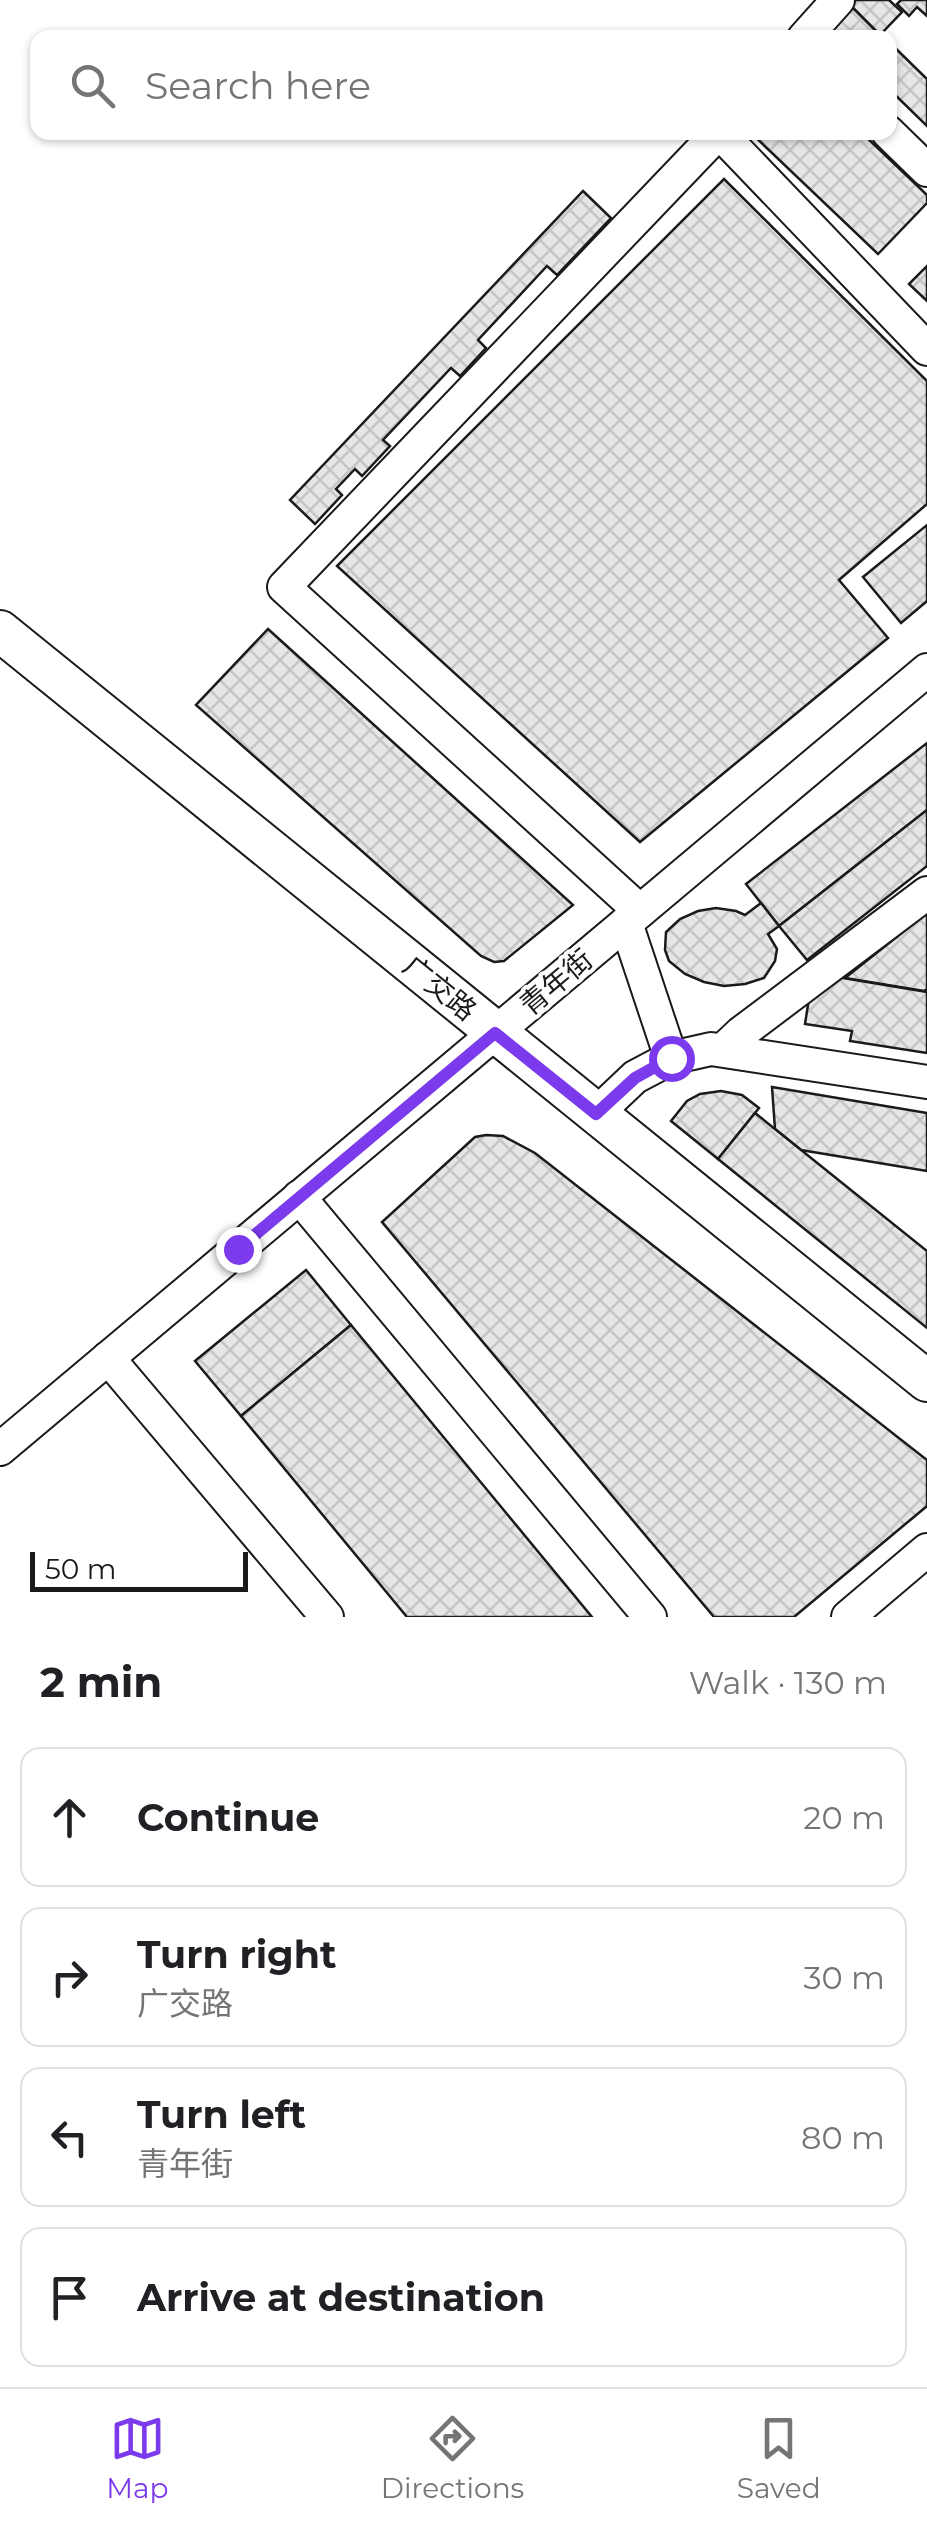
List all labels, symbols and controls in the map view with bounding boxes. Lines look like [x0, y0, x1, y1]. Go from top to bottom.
search box [30, 30, 897, 140]
icon: search [65, 58, 120, 113]
text: Search here [145, 62, 371, 109]
street label: 青年街 [513, 942, 599, 1022]
street label: 广交路 [397, 948, 483, 1028]
route start [649, 1036, 695, 1082]
route end [216, 1227, 262, 1273]
scale bar [30, 1547, 248, 1592]
text: 50 m [45, 1552, 116, 1586]
text: 2 min [40, 1656, 162, 1708]
text: Walk · 130 m [689, 1663, 887, 1702]
icon: ahead [42, 1790, 97, 1845]
text: Continue [137, 1794, 319, 1841]
text: 20 m [803, 1798, 885, 1837]
text: Turn right [137, 1931, 336, 1978]
icon: right [42, 1950, 97, 2005]
text: 30 m [803, 1958, 885, 1997]
text: 广交路 [137, 1984, 233, 2023]
text: Turn left [137, 2091, 306, 2138]
icon: left [42, 2110, 97, 2165]
text: 80 m [801, 2118, 885, 2157]
text: 青年街 [137, 2144, 233, 2183]
icon: arrive [42, 2270, 97, 2325]
text: Arrive at destination [137, 2274, 545, 2321]
tab: Map [106, 2411, 168, 2505]
tab: Directions [381, 2411, 524, 2505]
tab: Saved [737, 2411, 821, 2505]

